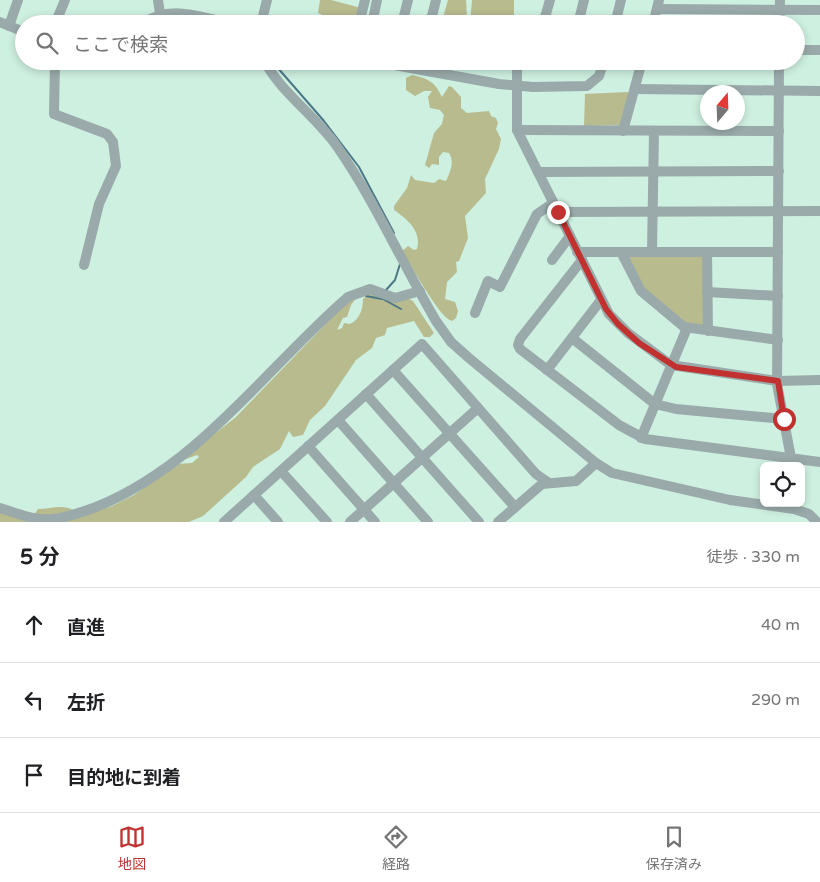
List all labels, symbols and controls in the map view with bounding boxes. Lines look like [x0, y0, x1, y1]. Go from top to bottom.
search box [15, 15, 805, 70]
icon: search [33, 29, 61, 57]
text: ここで検索 [73, 34, 168, 56]
north arrow [700, 85, 745, 130]
route end [547, 201, 570, 224]
route start [773, 408, 796, 431]
map controls [760, 462, 805, 507]
button: locate [760, 462, 805, 507]
text: 5 分 [20, 545, 60, 570]
text: 徒歩 · 330 m [707, 547, 800, 567]
icon: ahead [20, 611, 48, 639]
text: 40 m [761, 615, 800, 635]
text: 直進 [67, 617, 105, 639]
icon: left [20, 686, 48, 714]
text: 290 m [751, 690, 800, 710]
text: 左折 [67, 692, 105, 714]
icon: arrive [20, 761, 48, 789]
text: 目的地に到着 [67, 767, 181, 789]
tab: 地図 [118, 823, 146, 873]
tab: 経路 [382, 823, 410, 873]
tab: 保存済み [646, 823, 702, 873]

